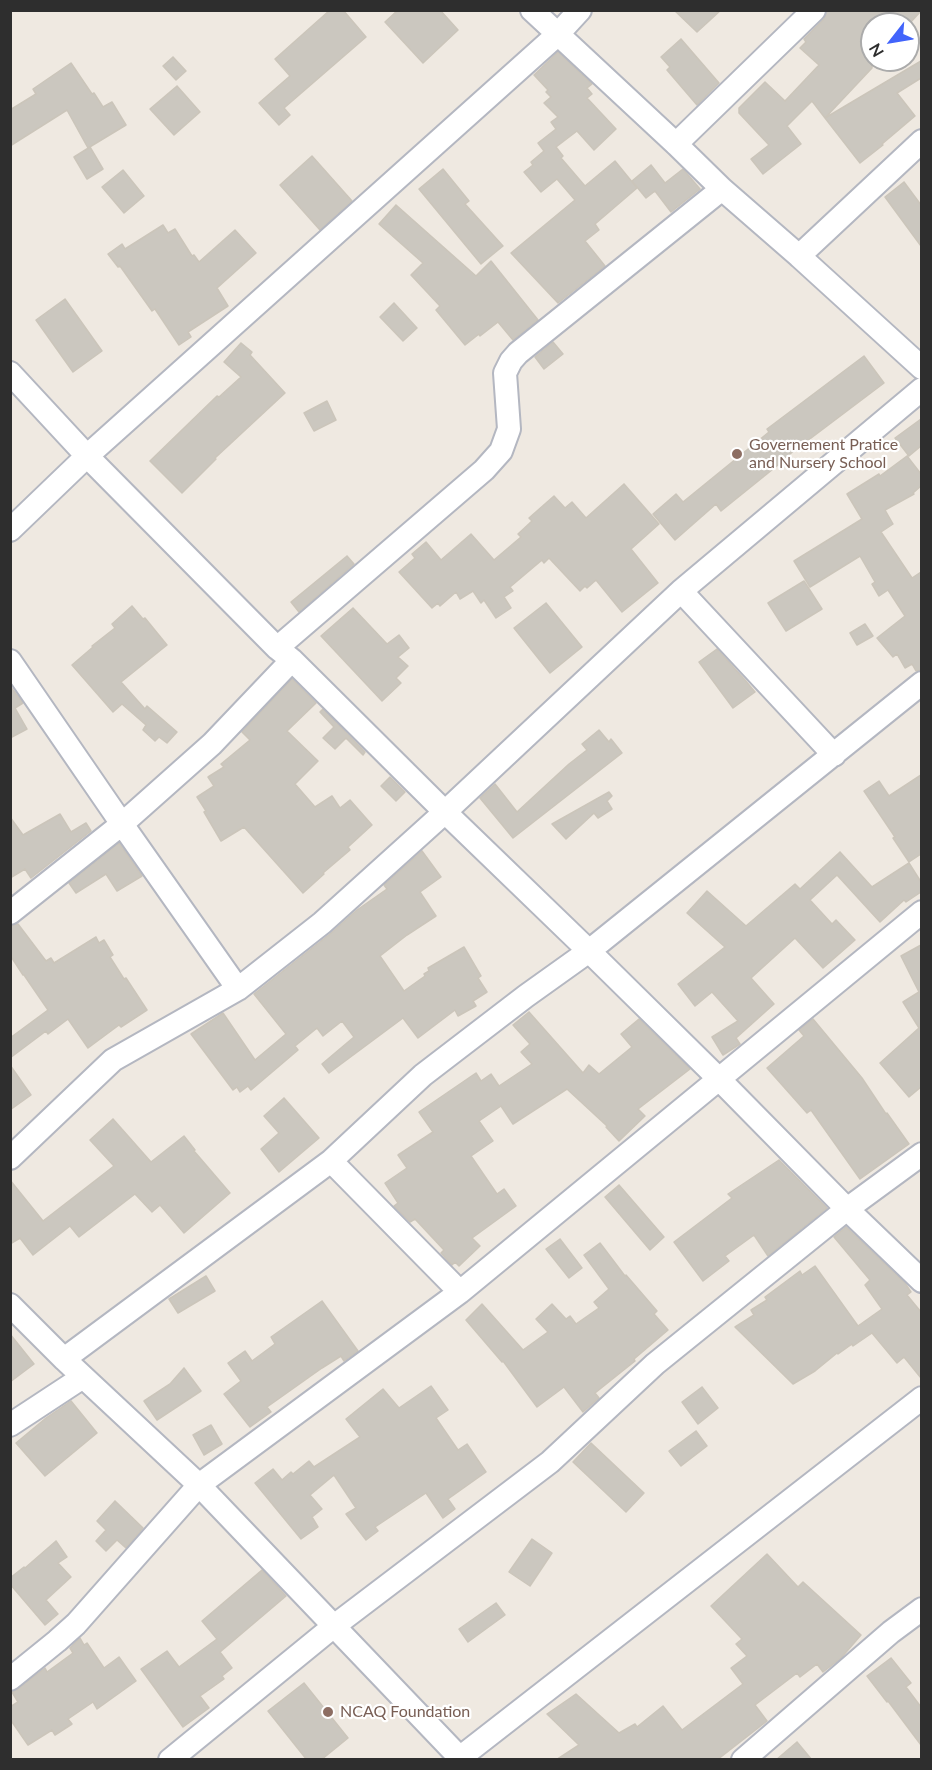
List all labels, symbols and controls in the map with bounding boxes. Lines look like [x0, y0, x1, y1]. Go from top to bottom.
north arrow [860, 12, 920, 72]
text: N [865, 40, 887, 61]
place label: Governement Pratice and Nursery School [749, 435, 898, 473]
marker: Governement Pratice and Nursery School [730, 447, 744, 461]
place label: NCAQ Foundation [340, 1702, 470, 1722]
marker: NCAQ Foundation [321, 1705, 335, 1719]

